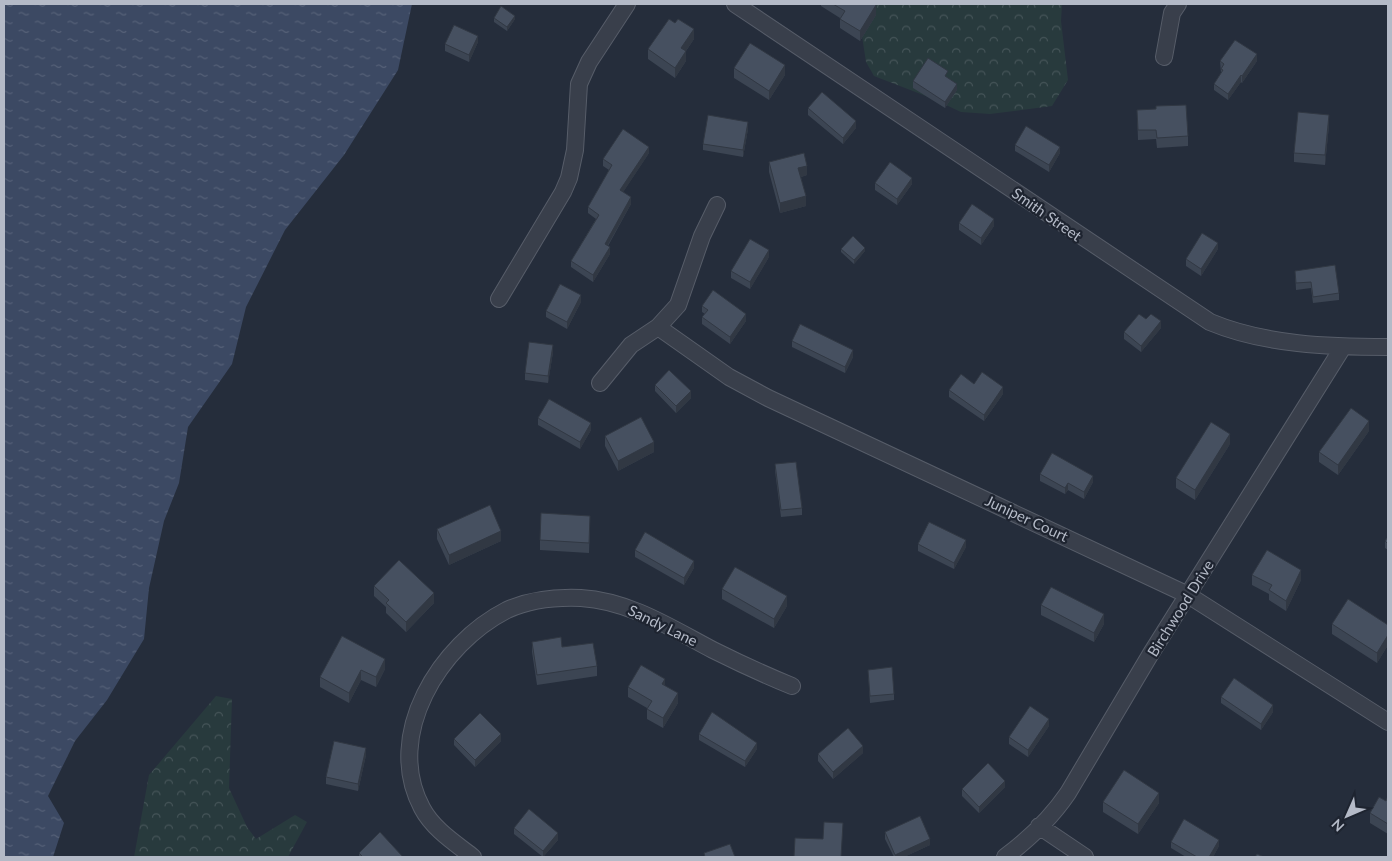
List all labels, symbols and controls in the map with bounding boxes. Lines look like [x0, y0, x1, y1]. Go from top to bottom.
street label: Smith Street [1009, 183, 1086, 245]
street label: Juniper Court [983, 491, 1072, 545]
street label: Birchwood Drive [1143, 556, 1217, 660]
street label: Sandy Lane [625, 600, 701, 650]
north arrow [1322, 791, 1372, 841]
text: N [1328, 816, 1347, 835]

